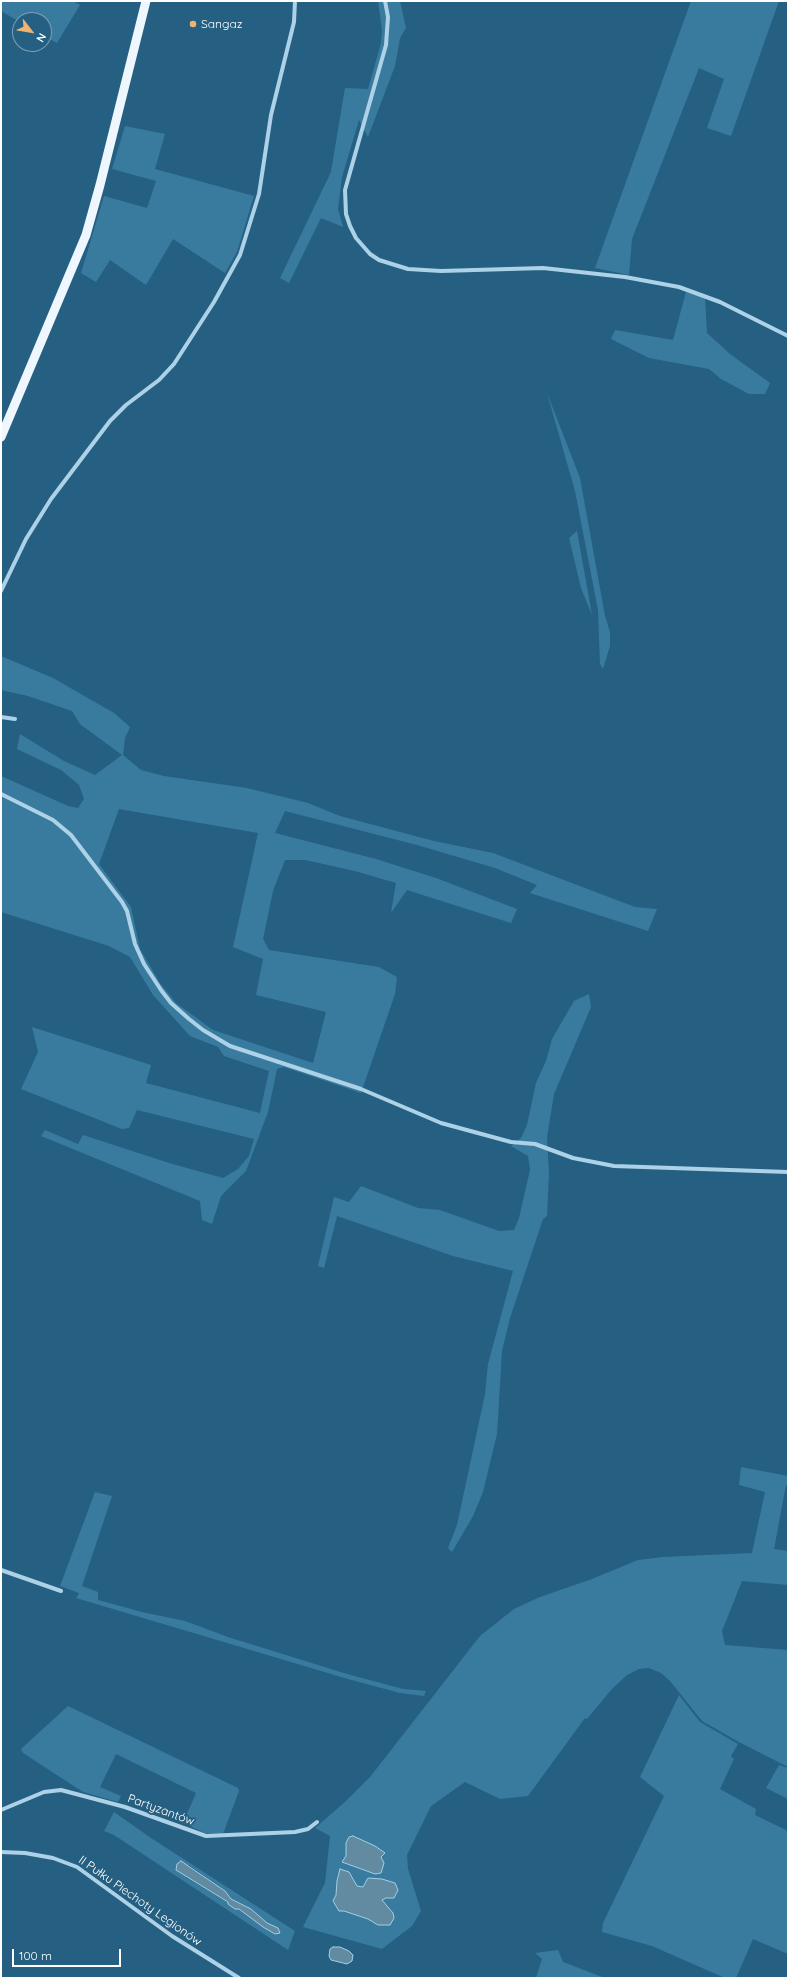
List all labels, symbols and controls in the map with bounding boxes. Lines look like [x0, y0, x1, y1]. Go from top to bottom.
north arrow [12, 12, 52, 52]
place label: Sangaz [201, 17, 242, 31]
marker: Sangaz [188, 19, 198, 29]
text: N [33, 31, 50, 45]
street label: Partyzantów [126, 1791, 196, 1829]
street label: II Pułku Piechoty Legionów [76, 1853, 204, 1949]
scale bar [14, 1941, 123, 1967]
text: 100 m [19, 1948, 52, 1963]

